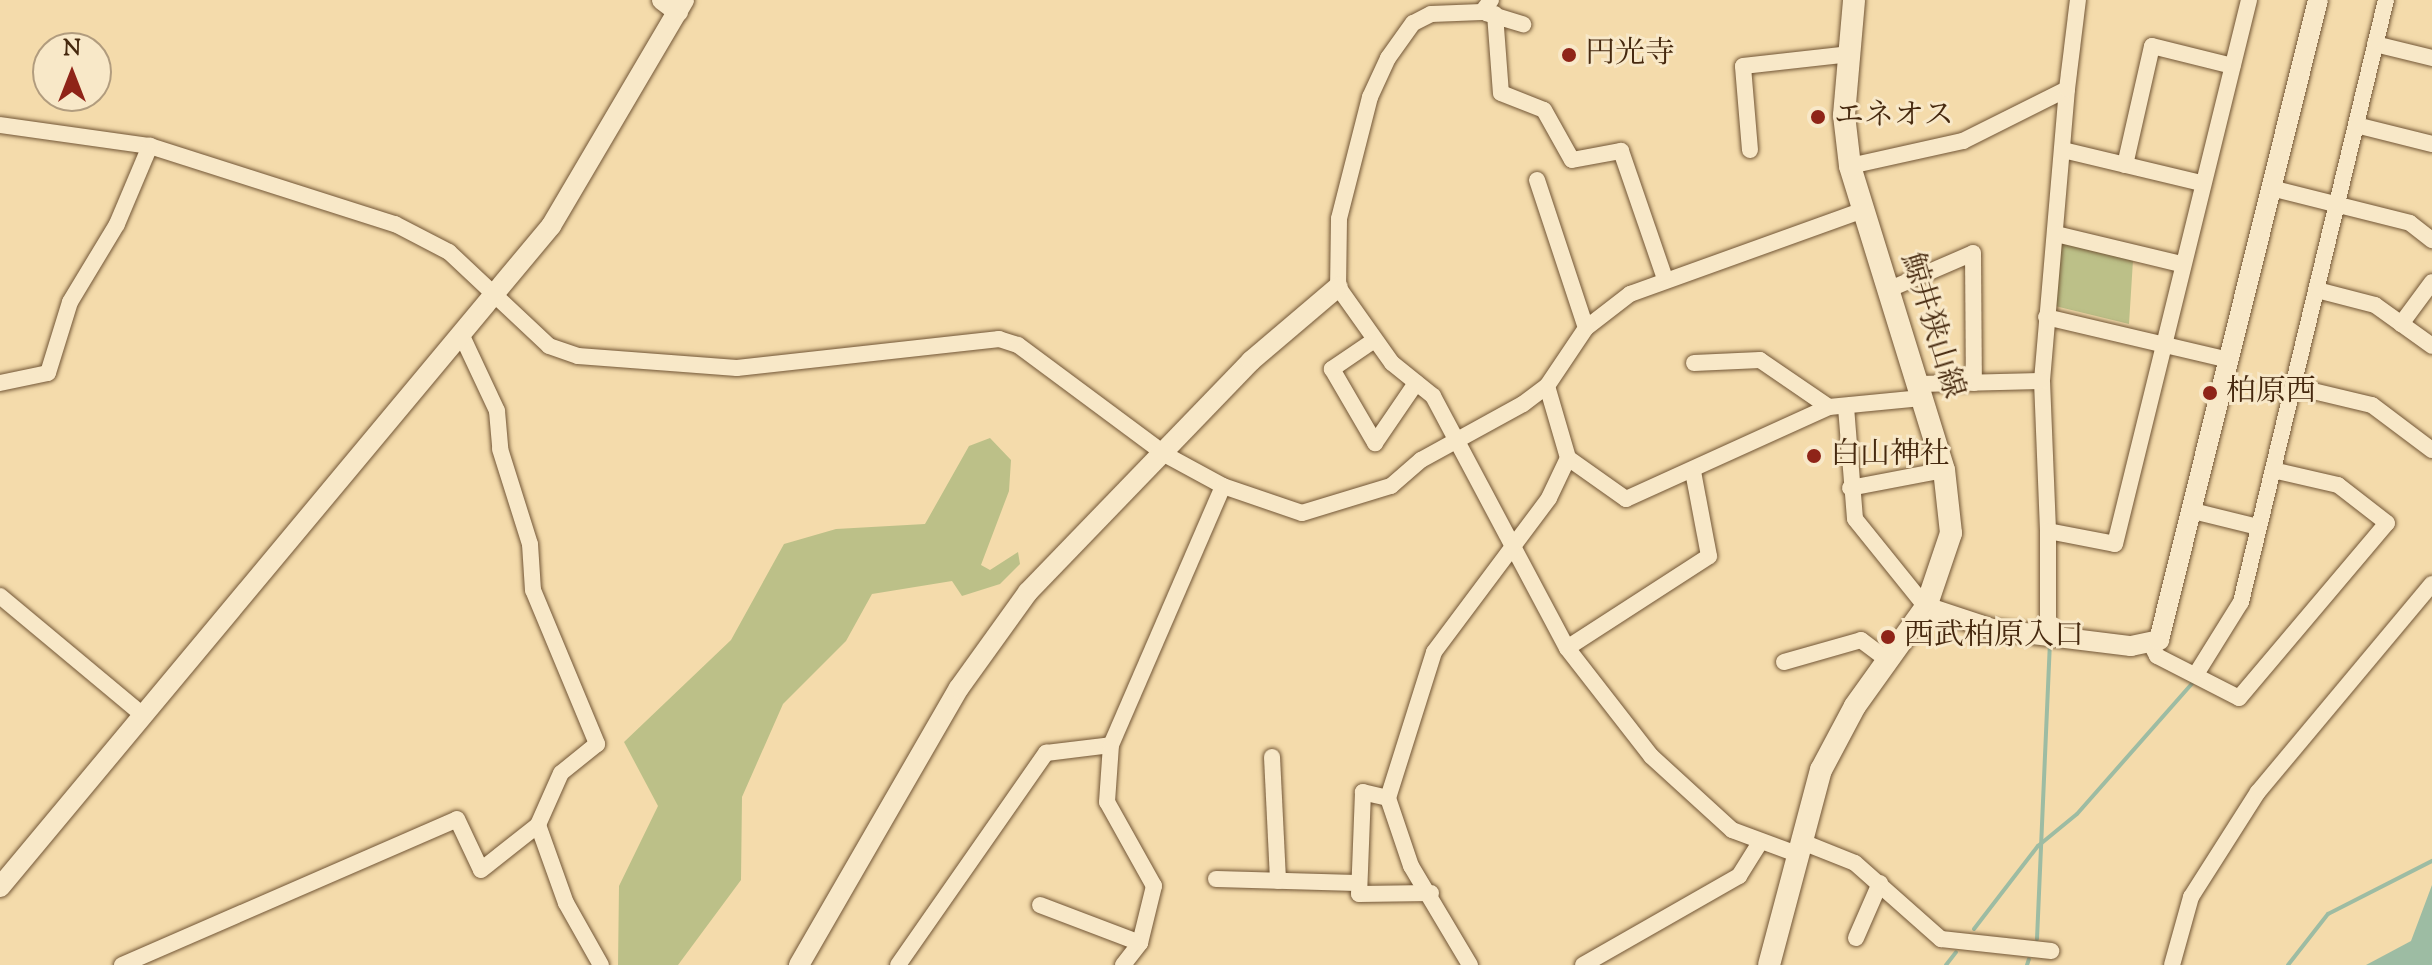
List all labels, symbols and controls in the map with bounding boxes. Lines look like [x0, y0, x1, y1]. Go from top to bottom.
north arrow [32, 32, 112, 112]
text: N [63, 34, 81, 66]
place label: 円光寺 [1585, 37, 1675, 73]
marker: 円光寺 [1560, 46, 1578, 64]
place label: エネオス [1834, 99, 1954, 135]
marker: エネオス [1809, 108, 1827, 126]
street label: 鯨井狭山線 [1892, 249, 1970, 403]
place label: 柏原西 [2226, 375, 2316, 411]
marker: 柏原西 [2201, 384, 2219, 402]
place label: 白山神社 [1830, 438, 1950, 474]
marker: 白山神社 [1805, 447, 1823, 465]
place label: 西武柏原入口 [1904, 619, 2084, 655]
marker: 西武柏原入口 [1879, 628, 1897, 646]

